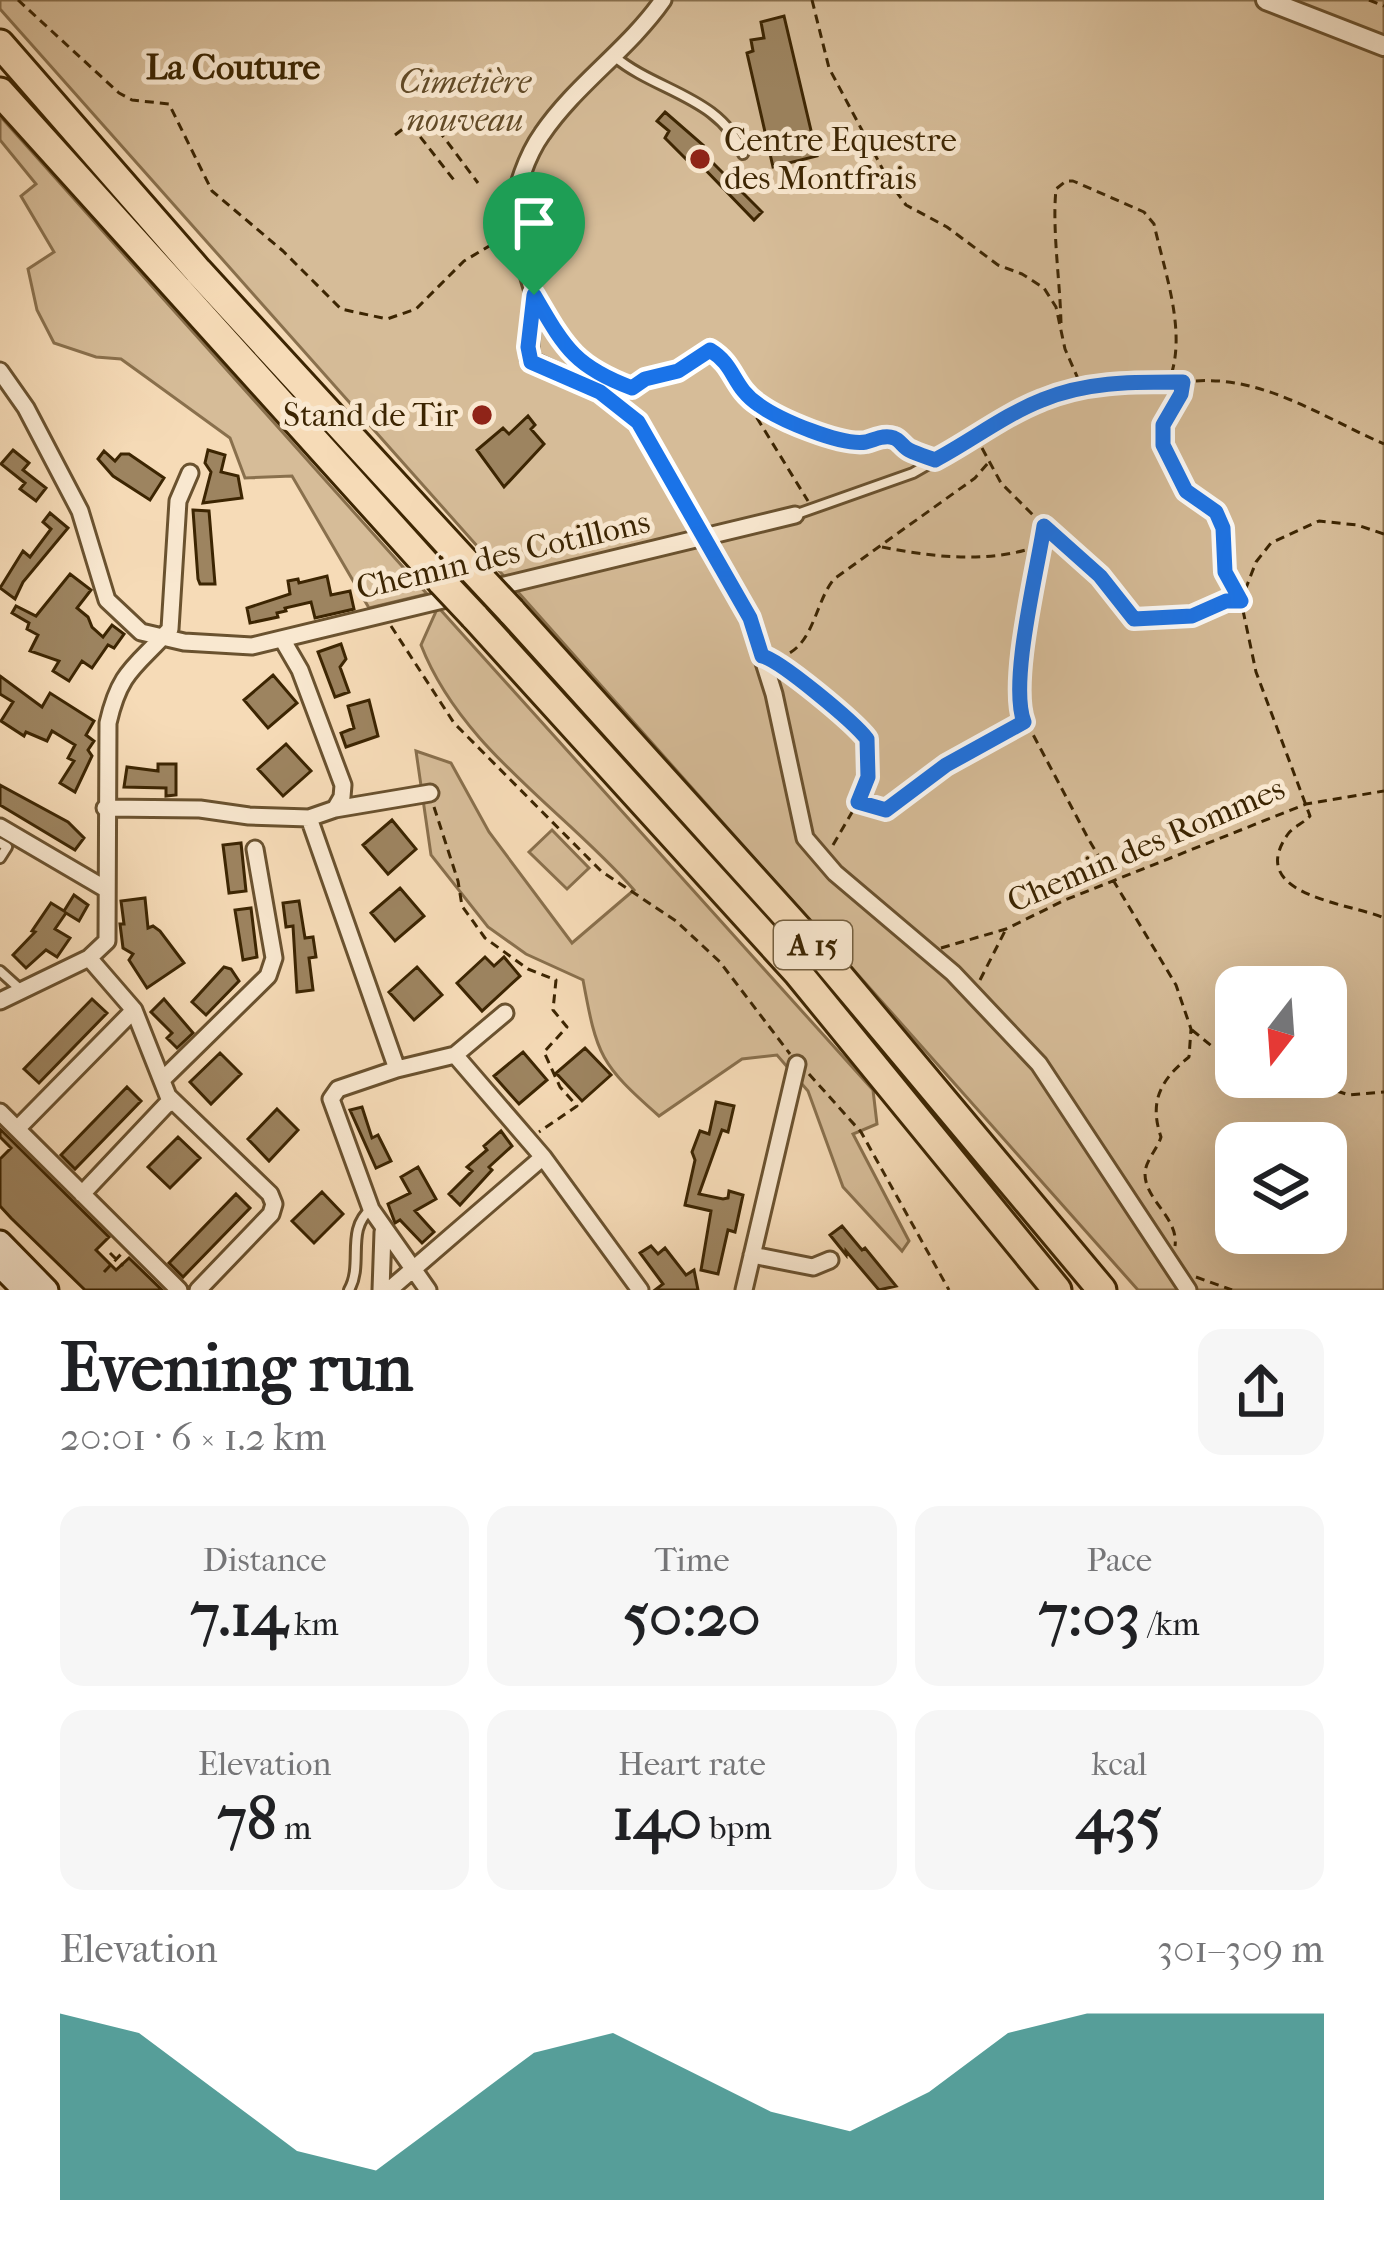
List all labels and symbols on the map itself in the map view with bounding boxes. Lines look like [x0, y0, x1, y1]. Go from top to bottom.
district label: La Couture [146, 46, 321, 88]
park label: Cimetière nouveau [399, 63, 533, 140]
place label: Centre Equestre des Montfrais [724, 121, 957, 198]
marker: Centre Equestre des Montfrais [687, 146, 713, 172]
pin [483, 172, 585, 295]
place label: Stand de Tir [283, 396, 458, 435]
marker: Stand de Tir [469, 402, 495, 428]
street label: Chemin des Cotillons [352, 502, 654, 608]
street label: Chemin des Rommes [1002, 769, 1290, 921]
road number: A 15 [774, 921, 852, 969]
north arrow [1215, 966, 1347, 1098]

